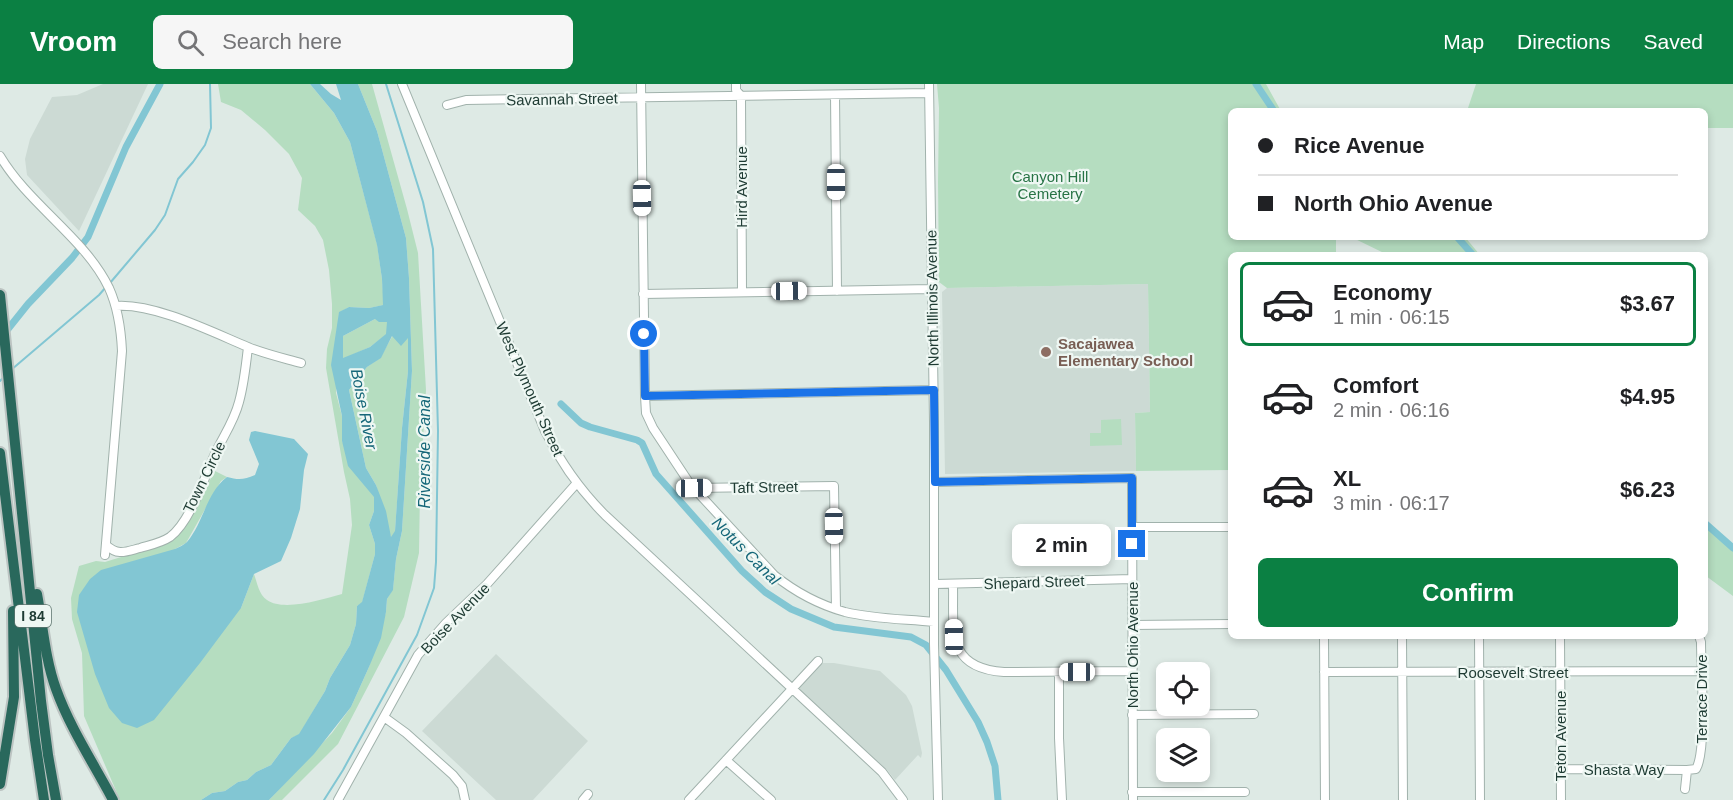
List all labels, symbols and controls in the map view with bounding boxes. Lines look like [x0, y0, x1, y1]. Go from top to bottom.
search box [153, 15, 573, 69]
text: Vroom [30, 26, 117, 57]
icon: search [174, 26, 207, 59]
text: Search here [222, 29, 342, 54]
text: Map [1443, 30, 1484, 53]
text: Directions [1517, 30, 1610, 53]
text: Saved [1643, 30, 1703, 53]
street label: Savannah Street [506, 90, 619, 108]
text: Rice Avenue [1294, 133, 1424, 158]
street label: Hird Avenue [733, 146, 750, 228]
car [827, 164, 845, 200]
park label: Canyon Hill Cemetery [1012, 168, 1088, 202]
car [633, 180, 651, 216]
text: North Ohio Avenue [1294, 191, 1493, 216]
street label: North Illinois Avenue [922, 230, 942, 366]
icon: car [1261, 277, 1315, 331]
text: Economy [1333, 280, 1432, 305]
car [771, 282, 807, 300]
text: $3.67 [1620, 291, 1675, 316]
text: 1 min · 06:15 [1333, 306, 1450, 328]
street label: West Plymouth Street [493, 319, 568, 459]
route start [630, 320, 657, 347]
place label: Sacajawea Elementary School [1058, 335, 1193, 369]
marker: Sacajawea Elementary School [1039, 345, 1053, 359]
water label: Boise River [348, 367, 380, 451]
icon: car [1261, 370, 1315, 424]
text: Comfort [1333, 373, 1419, 398]
text: $4.95 [1620, 384, 1675, 409]
water label: Riverside Canal [416, 395, 433, 508]
text: 2 min · 06:16 [1333, 399, 1450, 421]
street label: Town Circle [179, 438, 229, 516]
icon: car [1261, 463, 1315, 517]
text: XL [1333, 466, 1361, 491]
text: $6.23 [1620, 477, 1675, 502]
street label: Taft Street [730, 478, 799, 496]
car [676, 479, 712, 497]
text: 3 min · 06:17 [1333, 492, 1450, 514]
car [825, 508, 843, 544]
water label: Notus Canal [709, 514, 783, 588]
callout: 2 min [1012, 523, 1111, 565]
route end [1118, 530, 1145, 557]
text: 2 min [1035, 534, 1088, 556]
button: Confirm [1258, 558, 1678, 627]
street label: Shepard Street [983, 572, 1086, 592]
street label: Boise Avenue [417, 579, 493, 657]
street label: North Ohio Avenue [1124, 582, 1141, 708]
road number: I 84 [15, 605, 51, 627]
car [945, 619, 963, 655]
street label: Terrace Drive [1693, 654, 1710, 744]
map controls [1156, 662, 1210, 782]
button: locate [1156, 662, 1210, 716]
car [1059, 663, 1095, 681]
street label: Roosevelt Street [1458, 664, 1569, 681]
street label: Teton Avenue [1552, 691, 1569, 781]
button: layers [1156, 728, 1210, 782]
street label: Shasta Way [1584, 761, 1665, 778]

